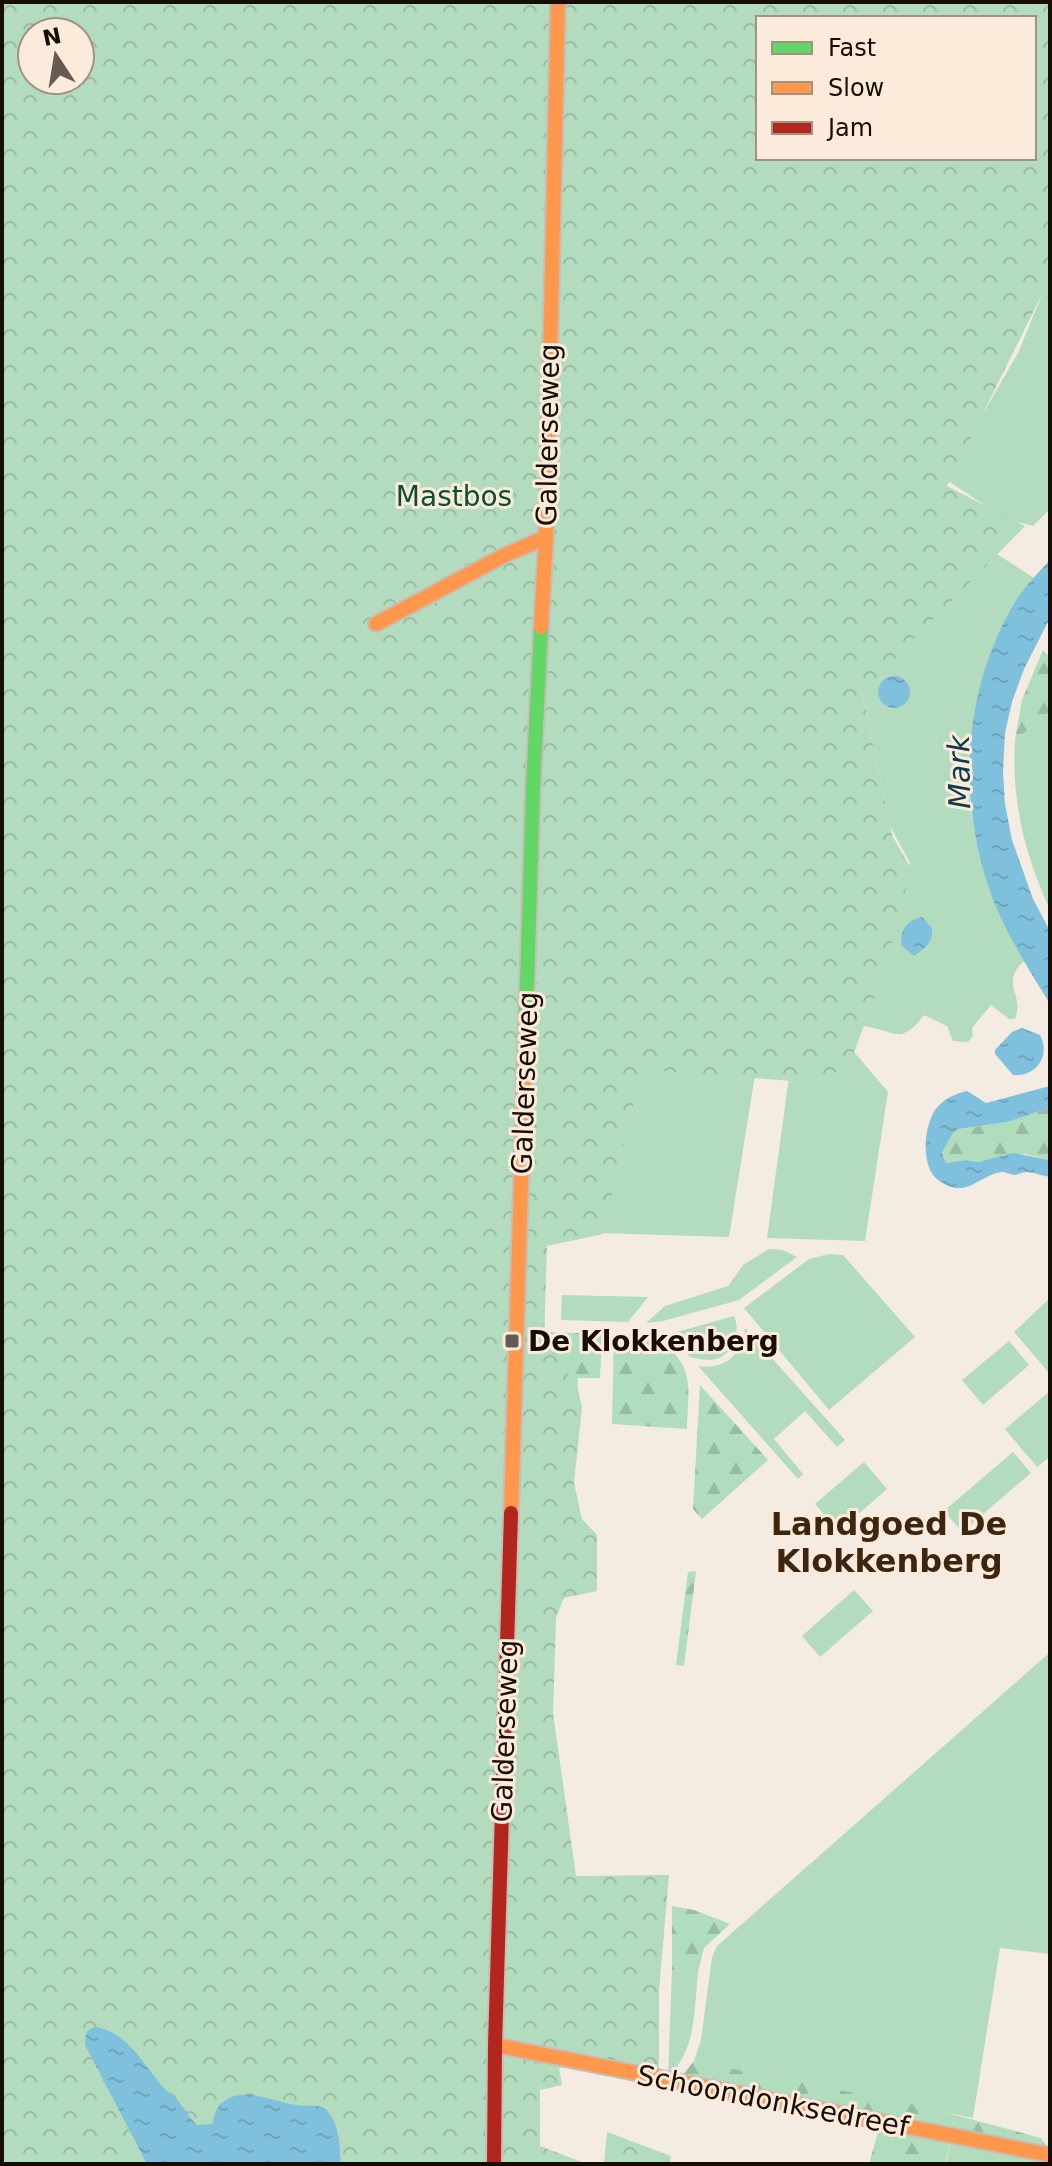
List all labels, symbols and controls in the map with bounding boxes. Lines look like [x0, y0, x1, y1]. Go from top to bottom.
north arrow [16, 16, 96, 96]
legend [756, 16, 1036, 160]
text: N [40, 23, 64, 51]
text: Fast [828, 34, 876, 62]
text: Slow [828, 74, 884, 102]
text: Jam [826, 114, 873, 142]
street label: Galderseweg [530, 343, 566, 527]
park label: Mastbos [396, 480, 512, 513]
water label: Mark [941, 733, 977, 809]
street label: Galderseweg [505, 991, 545, 1175]
place label: De Klokkenberg [528, 1325, 779, 1358]
marker: De Klokkenberg [503, 1332, 521, 1350]
district label: Landgoed De Klokkenberg [771, 1505, 1007, 1580]
street label: Galderseweg [485, 1639, 525, 1823]
street label: Schoondonksedreef [634, 2058, 913, 2144]

